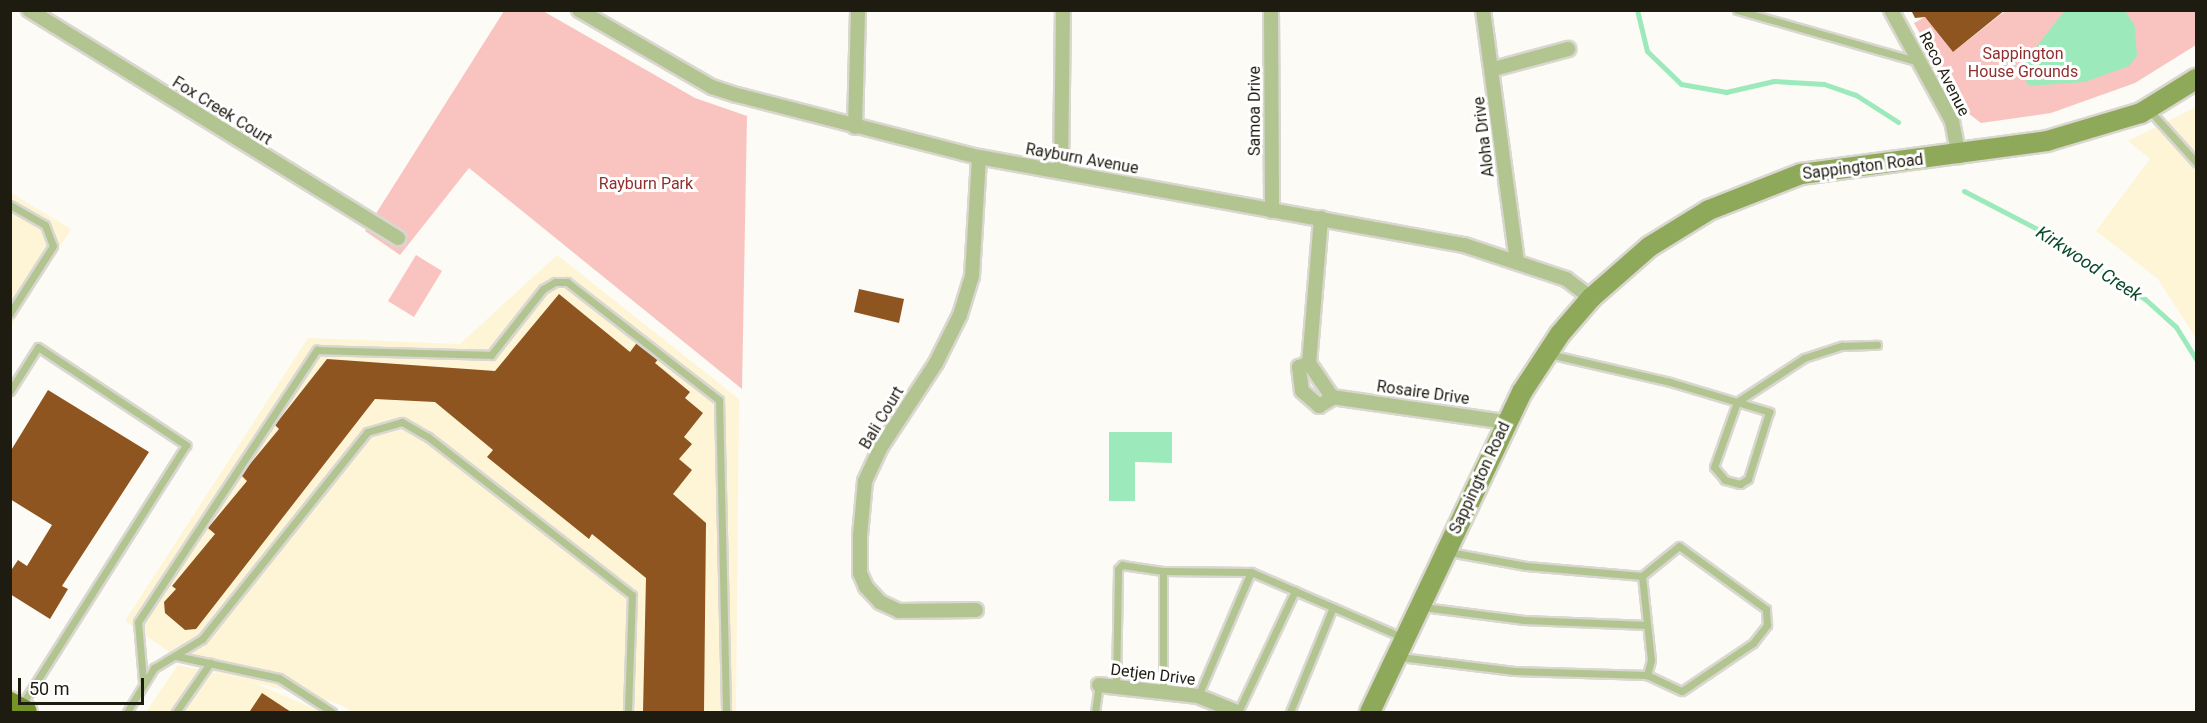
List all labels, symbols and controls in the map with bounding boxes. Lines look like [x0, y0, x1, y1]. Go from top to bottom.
street label: Reco Avenue [1915, 29, 1973, 119]
park label: Sappington House Grounds [1968, 44, 2078, 82]
street label: Samoa Drive [1245, 66, 1265, 156]
street label: Fox Creek Court [169, 73, 275, 149]
street label: Aloha Drive [1470, 96, 1498, 178]
street label: Rayburn Avenue [1024, 140, 1140, 178]
street label: Sappington Road [1801, 150, 1925, 184]
park label: Rayburn Park [599, 174, 693, 194]
water label: Kirkwood Creek [2032, 222, 2146, 306]
street label: Rosaire Drive [1375, 377, 1471, 409]
street label: Bali Court [856, 383, 908, 453]
street label: Sappington Road [1446, 419, 1514, 537]
street label: Detjen Drive [1110, 660, 1196, 690]
scale bar [21, 666, 147, 704]
text: 50 m [29, 678, 69, 699]

